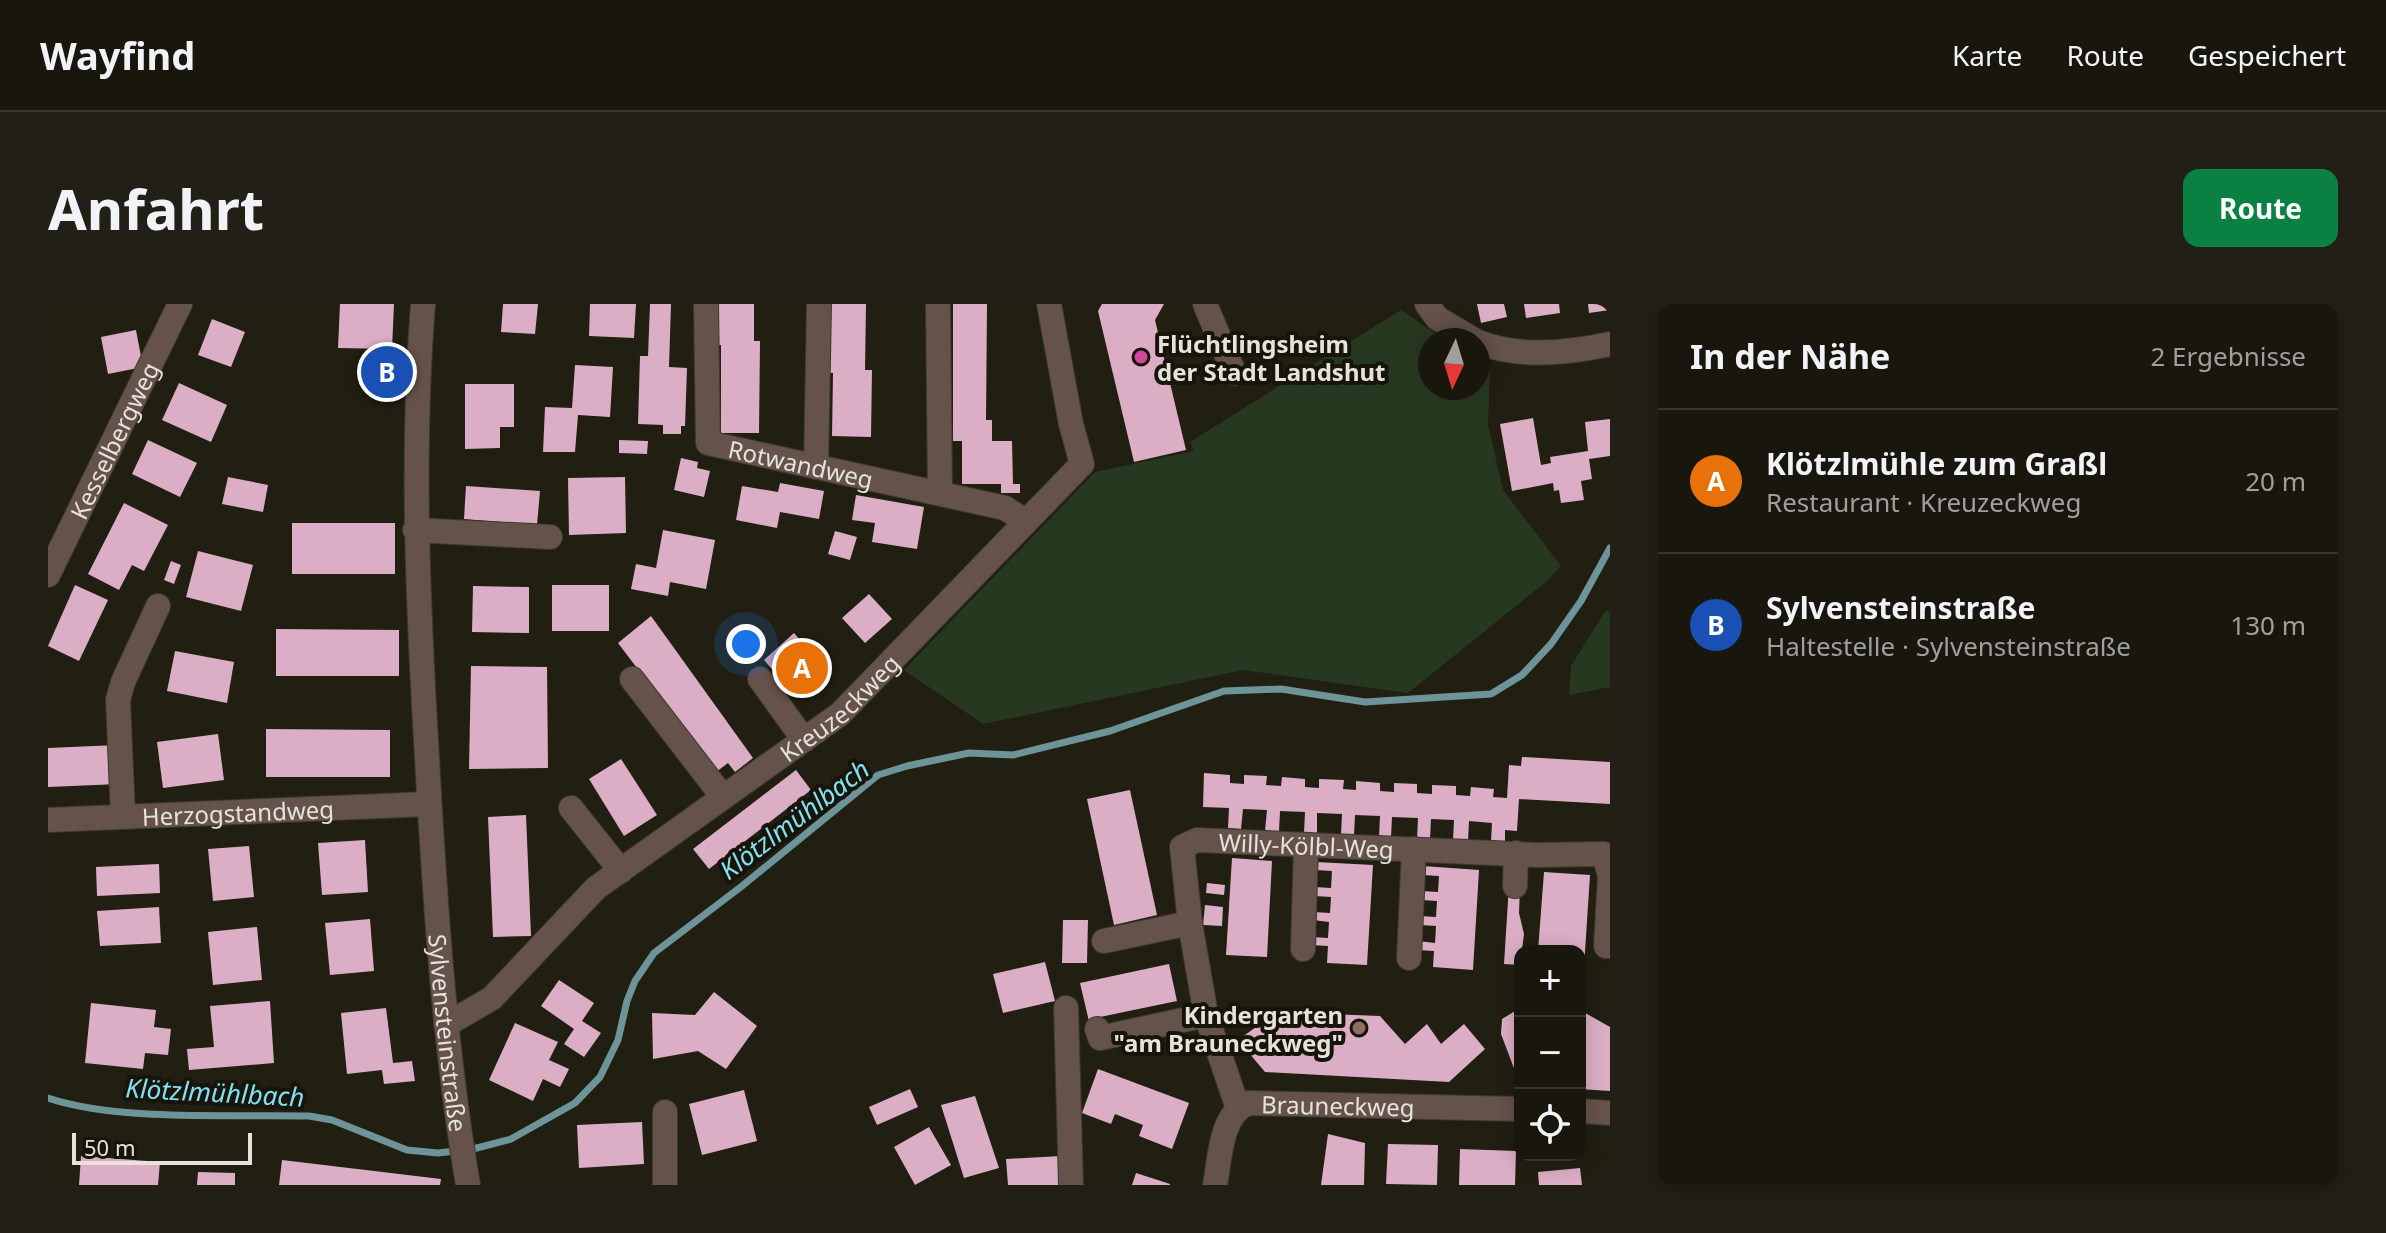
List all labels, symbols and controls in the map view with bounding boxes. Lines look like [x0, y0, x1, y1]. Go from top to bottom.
text: Wayfind [40, 29, 195, 81]
text: Karte [1952, 36, 2022, 74]
text: Route [2066, 36, 2144, 74]
text: Gespeichert [2188, 36, 2346, 74]
button: Route [2183, 169, 2338, 247]
text: Anfahrt [48, 170, 264, 246]
place label: Flüchtlingsheim der Stadt Landshut [1157, 327, 1386, 388]
north arrow [1418, 328, 1490, 400]
text: In der Nähe [1690, 333, 1890, 379]
text: 2 Ergebnisse [2150, 338, 2306, 374]
pin: B [361, 342, 413, 402]
marker: Flüchtlingsheim der Stadt Landshut [1132, 348, 1150, 366]
street label: Kesselbergweg [61, 356, 166, 524]
street label: Rotwandweg [725, 431, 876, 495]
text: Klötzlmühle zum Graßl [1766, 443, 2107, 484]
text: A [1707, 463, 1725, 499]
text: 20 m [2245, 463, 2306, 499]
text: Restaurant · Kreuzeckweg [1766, 484, 2081, 520]
text: Sylvensteinstraße [1766, 587, 2036, 628]
text: B [1707, 607, 1725, 643]
text: 130 m [2230, 607, 2306, 643]
your location [726, 624, 766, 664]
text: Haltestelle · Sylvensteinstraße [1766, 628, 2131, 664]
pin: A [776, 638, 828, 698]
street label: Kreuzeckweg [773, 646, 906, 769]
water label: Klötzlmühlbach [712, 751, 876, 887]
street label: Herzogstandweg [141, 792, 335, 833]
street label: Willy-Kölbl-Weg [1218, 824, 1395, 865]
street label: Sylvensteinstraße [422, 933, 476, 1134]
map controls [1514, 945, 1586, 1161]
button: + [1514, 945, 1586, 1017]
place label: Kindergarten "am Brauneckweg" [1114, 998, 1343, 1059]
button: − [1514, 1017, 1586, 1089]
marker: Kindergarten "am Brauneckweg" [1350, 1019, 1368, 1037]
water label: Klötzlmühlbach [125, 1069, 305, 1115]
street label: Brauneckweg [1261, 1087, 1415, 1123]
button: locate [1514, 1089, 1586, 1161]
scale bar [72, 1129, 252, 1165]
text: 50 m [84, 1132, 135, 1162]

